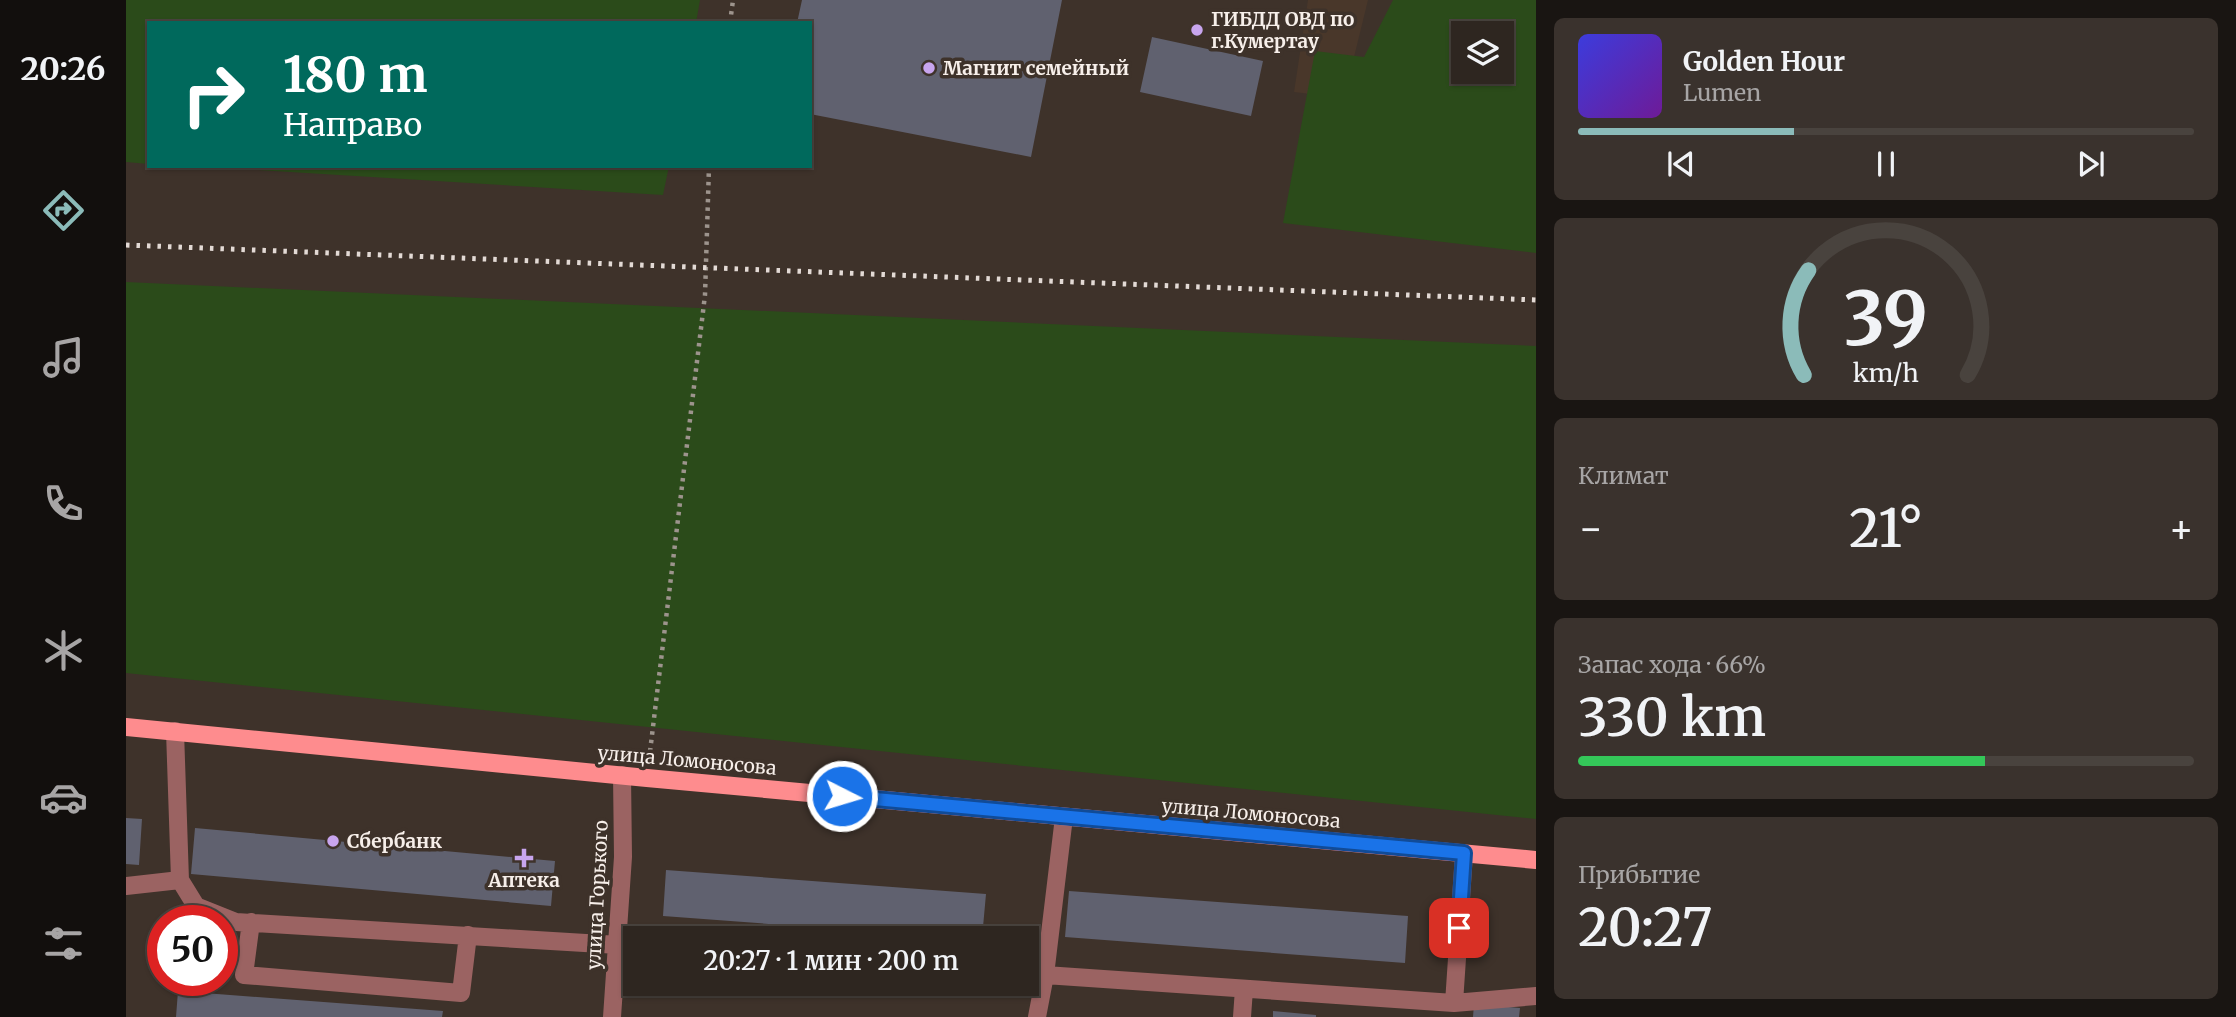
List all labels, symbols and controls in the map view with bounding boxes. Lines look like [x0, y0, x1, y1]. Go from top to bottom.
place label: ГИБДД ОВД по г.Кумертау [1211, 7, 1354, 53]
map controls [1451, 21, 1514, 84]
button: layers [1451, 21, 1514, 84]
marker: ГИБДД ОВД по г.Кумертау [1189, 22, 1205, 38]
text: 180 m [283, 44, 428, 105]
text: Golden Hour [1683, 45, 1845, 78]
text: 20:26 [20, 49, 106, 89]
icon: right [168, 49, 259, 140]
place label: Магнит семейный [943, 56, 1129, 80]
marker: Магнит семейный [921, 60, 937, 76]
text: Lumen [1683, 78, 1761, 107]
text: Направо [283, 105, 422, 145]
icon: previous [1662, 145, 1700, 183]
icon: pause [1867, 145, 1905, 183]
icon: next [2072, 145, 2110, 183]
icon: directions [39, 186, 88, 235]
text: 39 [1844, 273, 1928, 365]
icon: music [39, 333, 88, 382]
text: km/h [1853, 357, 1919, 389]
text: Климат [1578, 461, 1669, 490]
icon: phone [39, 479, 88, 528]
text: 21° [1849, 496, 1923, 561]
text: − [1578, 505, 1603, 552]
text: + [2169, 505, 2194, 552]
icon: climate [39, 626, 88, 675]
text: Запас хода · 66% [1578, 650, 1766, 679]
text: 330 km [1578, 685, 1766, 750]
street label: улица Ломоносова [596, 740, 778, 780]
position arrow [805, 759, 879, 833]
icon: car [39, 773, 88, 822]
street label: улица Ломоносова [1160, 793, 1342, 833]
street label: улица Горького [581, 819, 613, 971]
place label: Сбербанк [347, 829, 442, 853]
marker: Сбербанк [325, 833, 341, 849]
marker: Аптека [516, 850, 532, 866]
text: Прибытие [1578, 860, 1700, 889]
place label: Аптека [487, 868, 560, 892]
text: 20:27 [1578, 895, 1712, 960]
pin [1429, 898, 1489, 958]
speed limit sign: 50 [147, 905, 238, 996]
icon: arrive [1440, 909, 1478, 947]
icon: filters [39, 919, 88, 968]
text: 20:27 · 1 мин · 200 m [703, 944, 959, 977]

